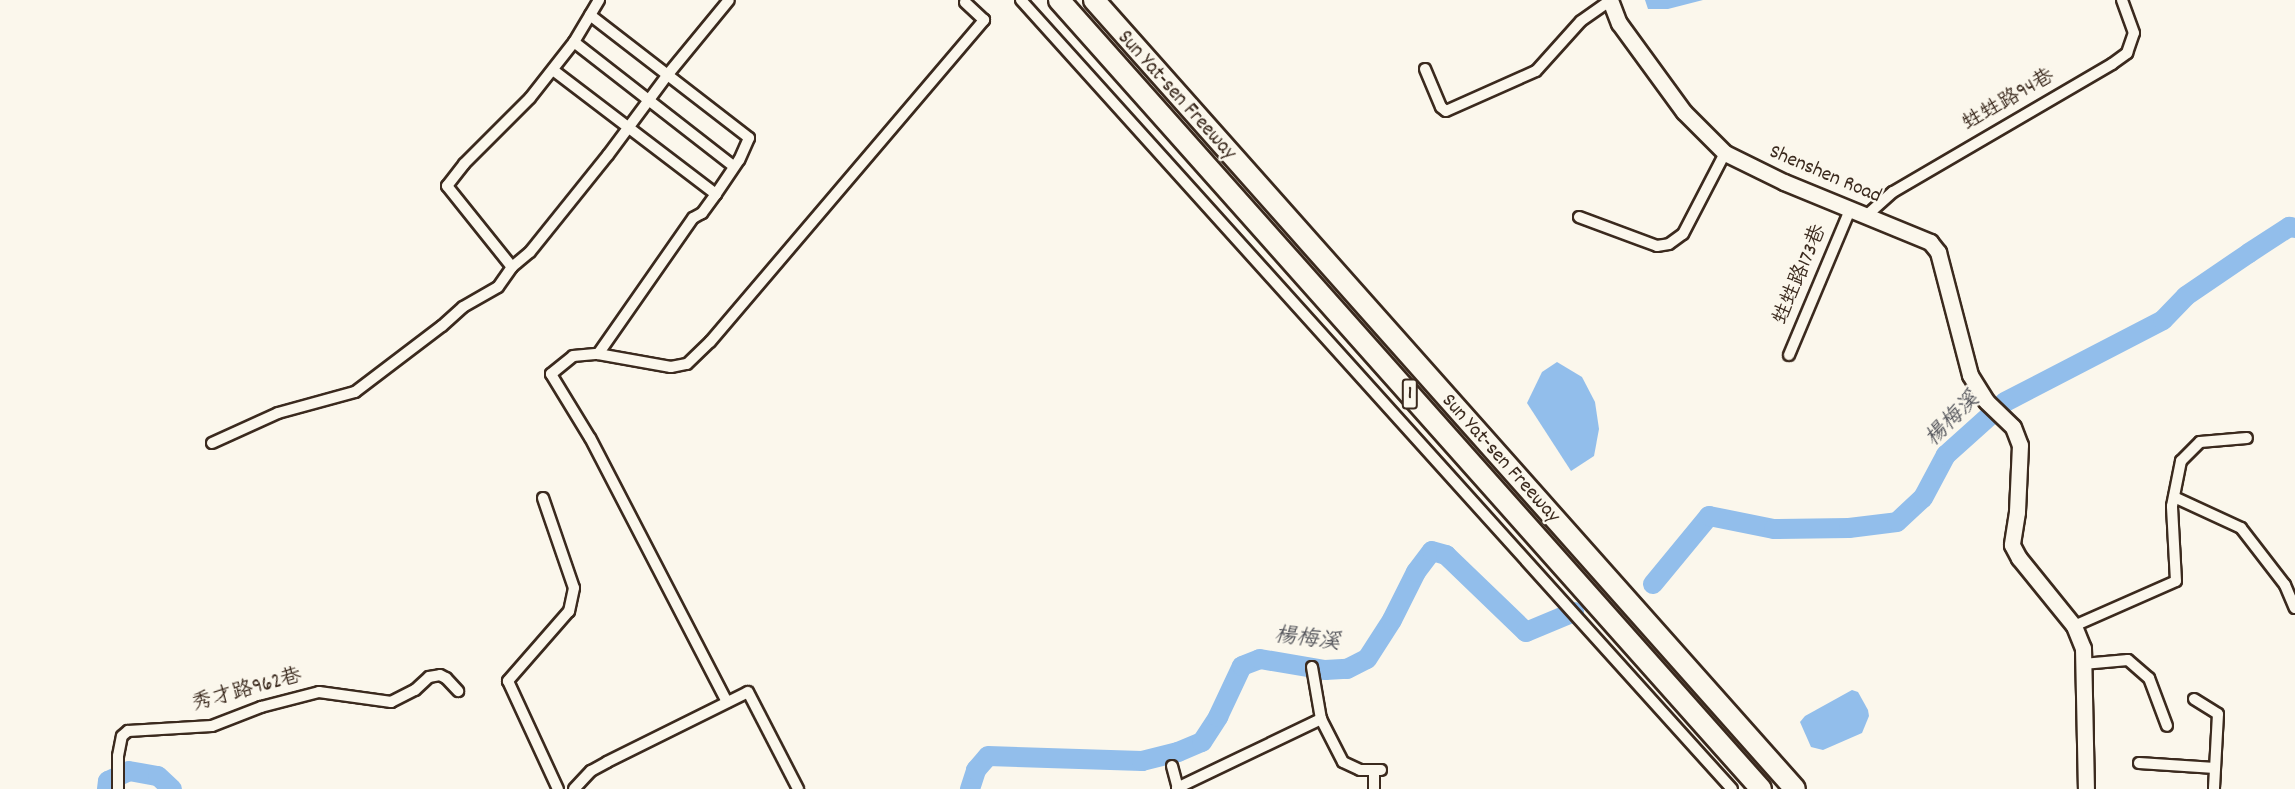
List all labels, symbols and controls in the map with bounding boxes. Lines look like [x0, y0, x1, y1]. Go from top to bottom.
street label: Sun Yat-sen Freeway [1111, 26, 1241, 166]
street label: 甡甡路94巷 [1958, 65, 2060, 137]
street label: Shenshen Road [1765, 140, 1885, 210]
street label: 甡甡路173巷 [1769, 221, 1833, 329]
road number: 1 [1401, 377, 1419, 411]
water label: 楊梅溪 [1920, 387, 1986, 453]
street label: Sun Yat-sen Freeway [1435, 389, 1565, 529]
water label: 楊梅溪 [1273, 623, 1341, 657]
street label: 秀才路962巷 [189, 664, 305, 718]

